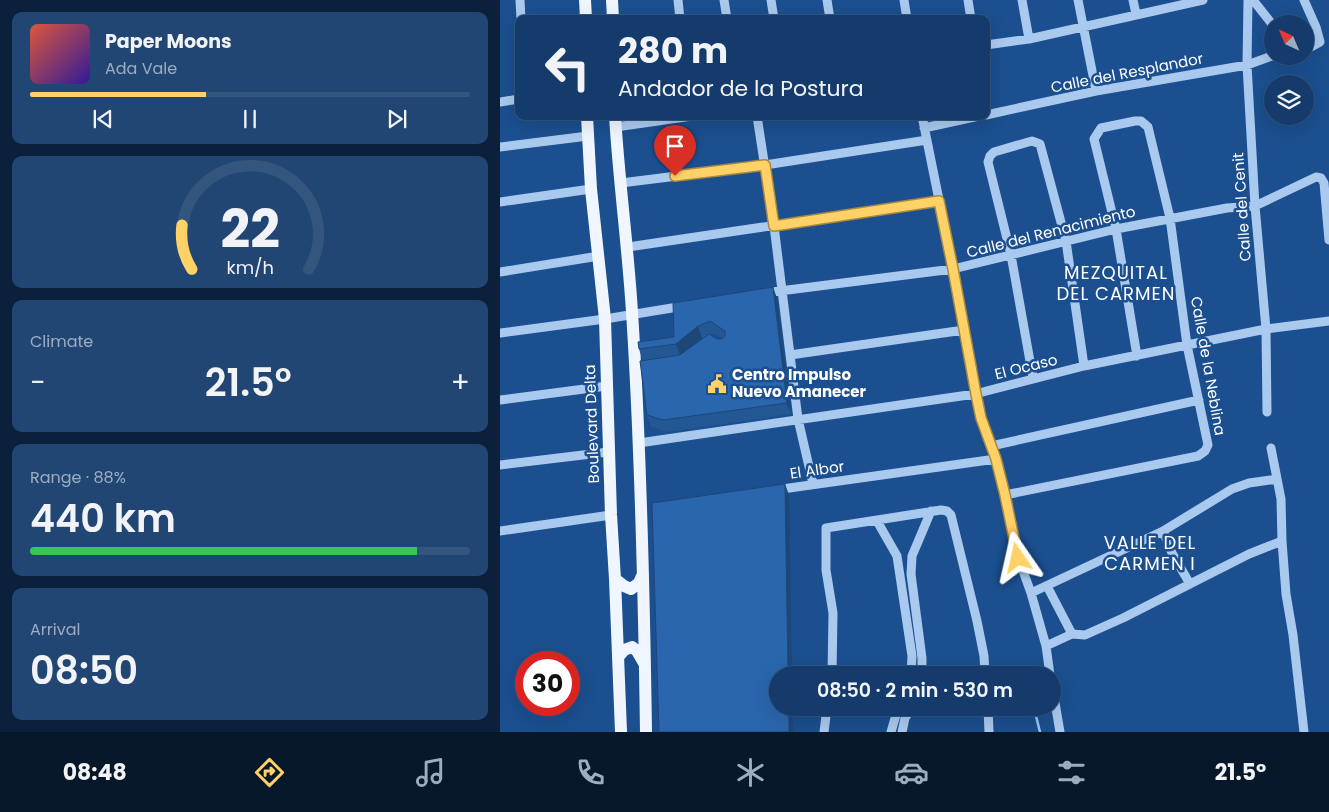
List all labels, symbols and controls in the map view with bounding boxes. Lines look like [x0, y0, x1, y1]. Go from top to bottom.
north arrow [1264, 15, 1314, 65]
map controls [1264, 15, 1314, 125]
text: 280 m [618, 26, 728, 75]
text: Paper Moons [105, 28, 232, 55]
icon: left [535, 35, 600, 100]
street label: Calle del Resplandor [1049, 47, 1205, 98]
text: Ada Vale [105, 57, 177, 80]
text: Andador de la Postura [618, 73, 864, 104]
button: layers [1264, 75, 1314, 125]
icon: previous [89, 105, 117, 133]
icon: pause [236, 105, 264, 133]
icon: next [383, 105, 411, 133]
pin [654, 125, 696, 176]
icon: arrive [661, 132, 689, 160]
street label: Calle del Cenit [1227, 152, 1256, 262]
text: 22 [220, 193, 280, 266]
street label: Calle del Renacimiento [964, 200, 1138, 263]
text: km/h [226, 255, 274, 280]
district label: MEZQUITAL DEL CARMEN [1057, 260, 1175, 306]
street label: Calle de la Neblina [1186, 295, 1231, 437]
text: Climate [30, 330, 93, 353]
street label: El Ocaso [992, 349, 1059, 384]
text: 21.5° [205, 356, 292, 409]
text: − [30, 363, 45, 402]
text: + [451, 363, 470, 402]
street label: Boulevard Delta [579, 364, 604, 484]
place label: Centro Impulso Nuevo Amanecer [732, 364, 867, 402]
public building icon: Centro Impulso Nuevo Amanecer [706, 373, 728, 395]
street label: El Albor [788, 455, 846, 484]
text: Range · 88% [30, 466, 126, 489]
text: 440 km [30, 492, 176, 545]
district label: VALLE DEL CARMEN I [1104, 530, 1196, 576]
position arrow [991, 531, 1043, 583]
text: Arrival [30, 618, 80, 641]
text: 08:50 [30, 644, 138, 697]
speed limit sign: 30 [515, 651, 580, 716]
text: 08:50 · 2 min · 530 m [817, 677, 1013, 704]
icon: directions [252, 755, 287, 790]
icon: music [413, 755, 448, 790]
icon: phone [573, 755, 608, 790]
icon: climate [733, 755, 768, 790]
icon: car [894, 755, 929, 790]
icon: filters [1054, 755, 1089, 790]
text: 08:48 [63, 757, 127, 788]
text: 21.5° [1215, 757, 1266, 788]

